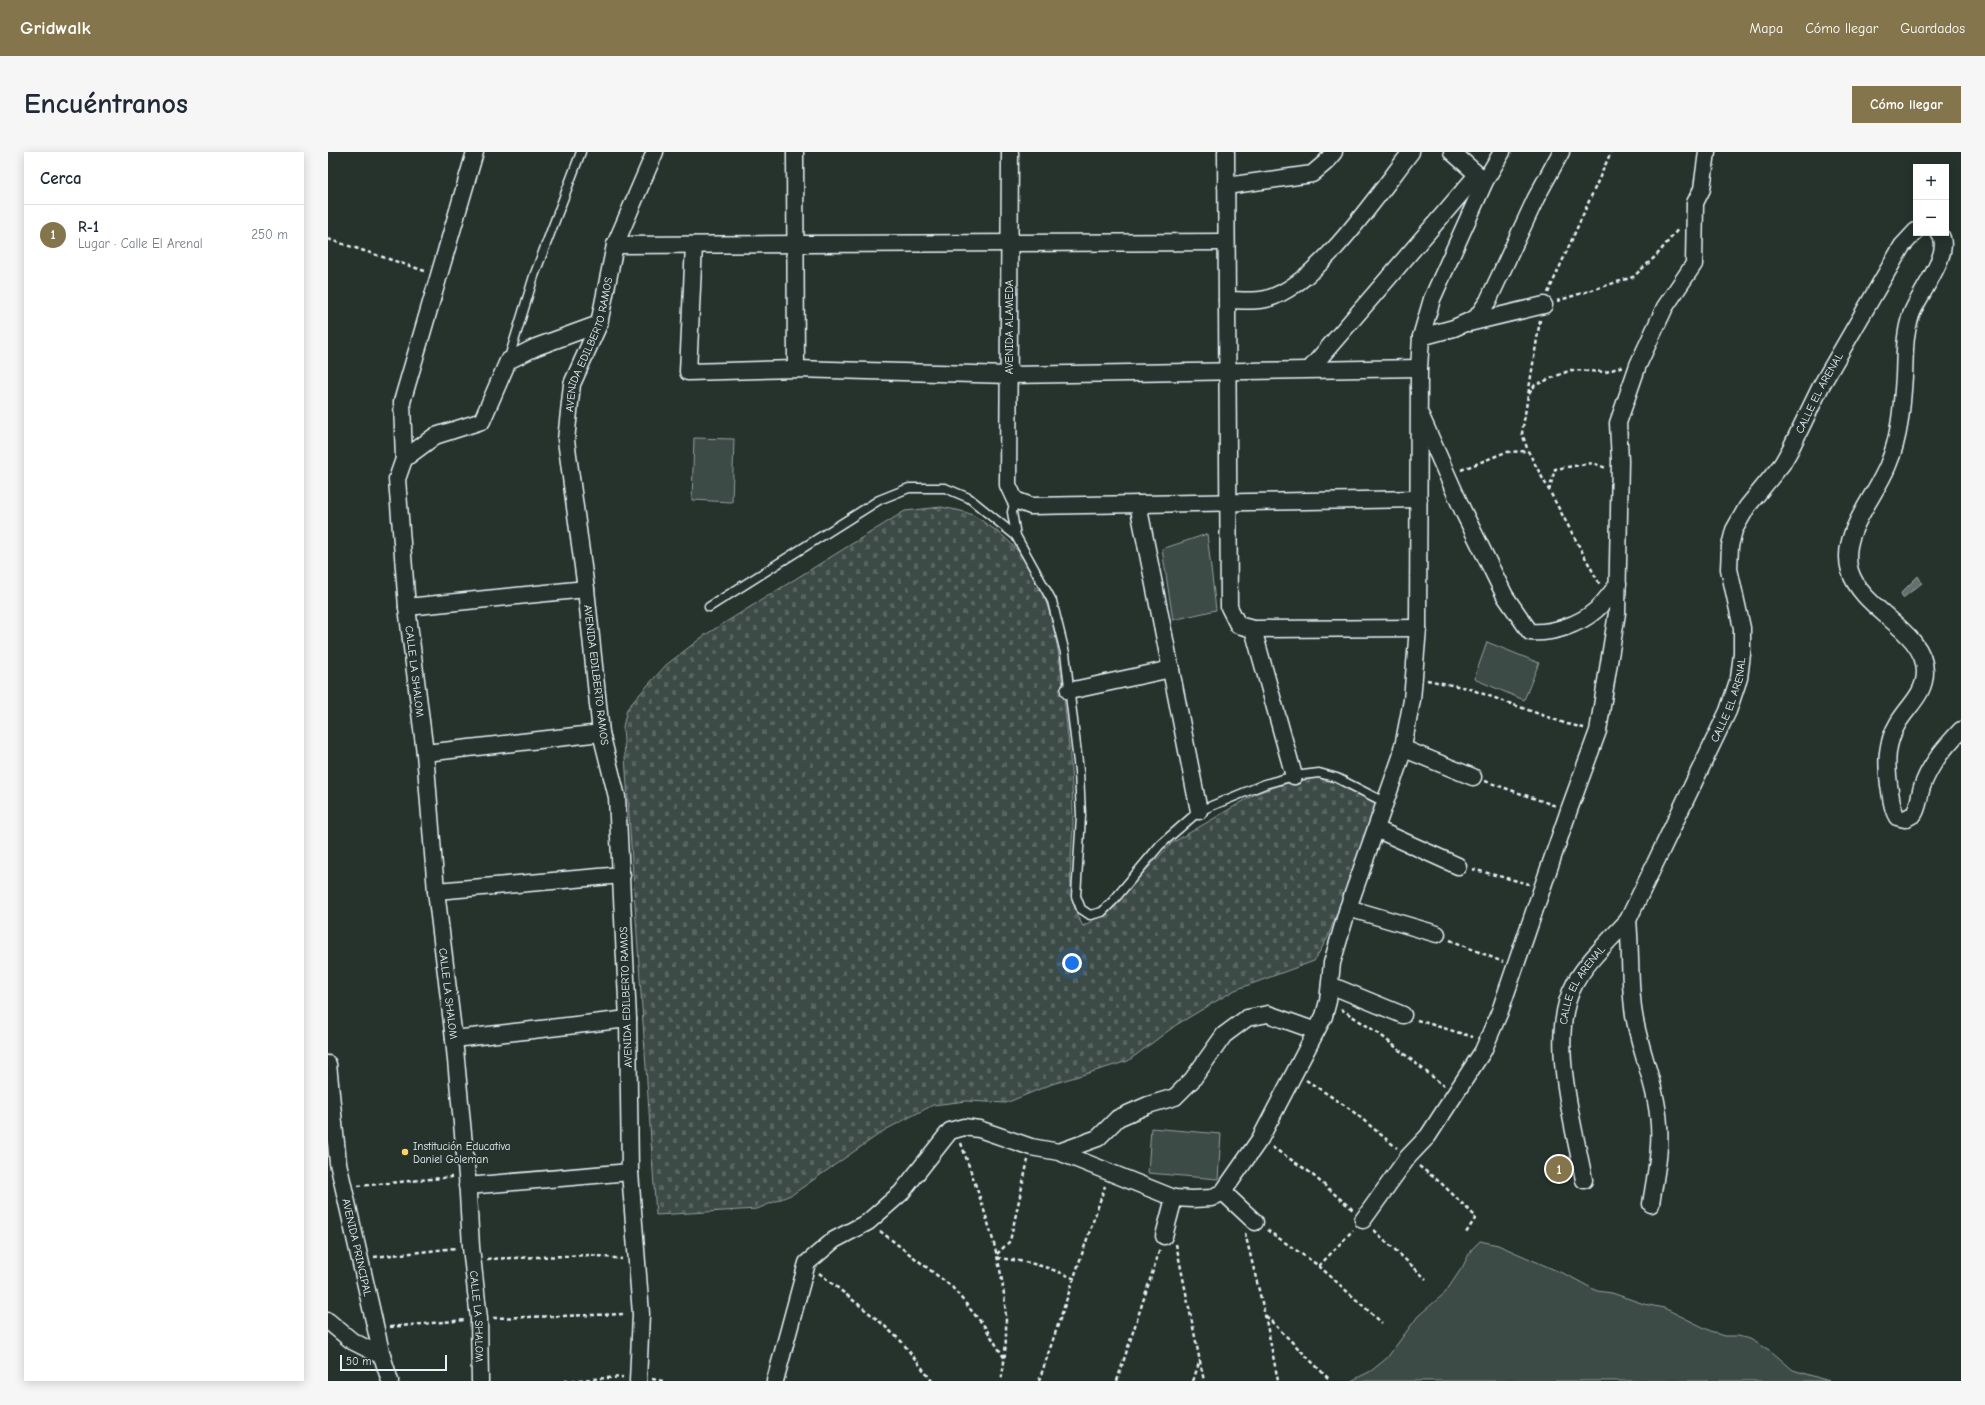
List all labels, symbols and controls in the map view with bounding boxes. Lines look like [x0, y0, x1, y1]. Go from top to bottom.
text: Gridwalk [20, 17, 91, 39]
text: Mapa [1750, 20, 1783, 37]
text: Cómo llegar [1805, 20, 1878, 37]
text: Guardados [1900, 20, 1965, 37]
button: Cómo llegar [1852, 86, 1961, 123]
text: Encuéntranos [24, 88, 188, 120]
map controls [1913, 164, 1949, 236]
button: + [1913, 164, 1949, 200]
text: Cerca [40, 169, 82, 188]
button: − [1913, 200, 1949, 236]
text: R-1 [78, 218, 99, 236]
text: 1 [50, 227, 56, 242]
text: 250 m [251, 227, 288, 242]
text: Lugar · Calle El Arenal [78, 236, 203, 251]
street label: AVENIDA EDILBERTO RAMOS [563, 276, 615, 412]
street label: AVENIDA ALAMEDA [1003, 279, 1016, 374]
street label: CALLE EL ARENAL [1793, 350, 1846, 435]
street label: AVENIDA EDILBERTO RAMOS [581, 604, 611, 746]
street label: CALLE LA SHALOM [403, 625, 427, 718]
street label: CALLE EL ARENAL [1708, 656, 1748, 744]
street label: AVENIDA EDILBERTO RAMOS [617, 926, 635, 1068]
street label: CALLE EL ARENAL [1557, 942, 1608, 1025]
street label: CALLE LA SHALOM [436, 947, 460, 1040]
your location [1062, 953, 1082, 973]
place label: Institución Educativa Daniel Goleman [413, 1140, 511, 1166]
marker: Institución Educativa Daniel Goleman [400, 1147, 410, 1157]
pin: 1 [1546, 1154, 1572, 1184]
street label: AVENIDA PRINCIPAL [340, 1197, 375, 1298]
street label: CALLE LA SHALOM [467, 1270, 486, 1362]
scale bar [340, 1353, 447, 1372]
text: 50 m [346, 1355, 371, 1368]

